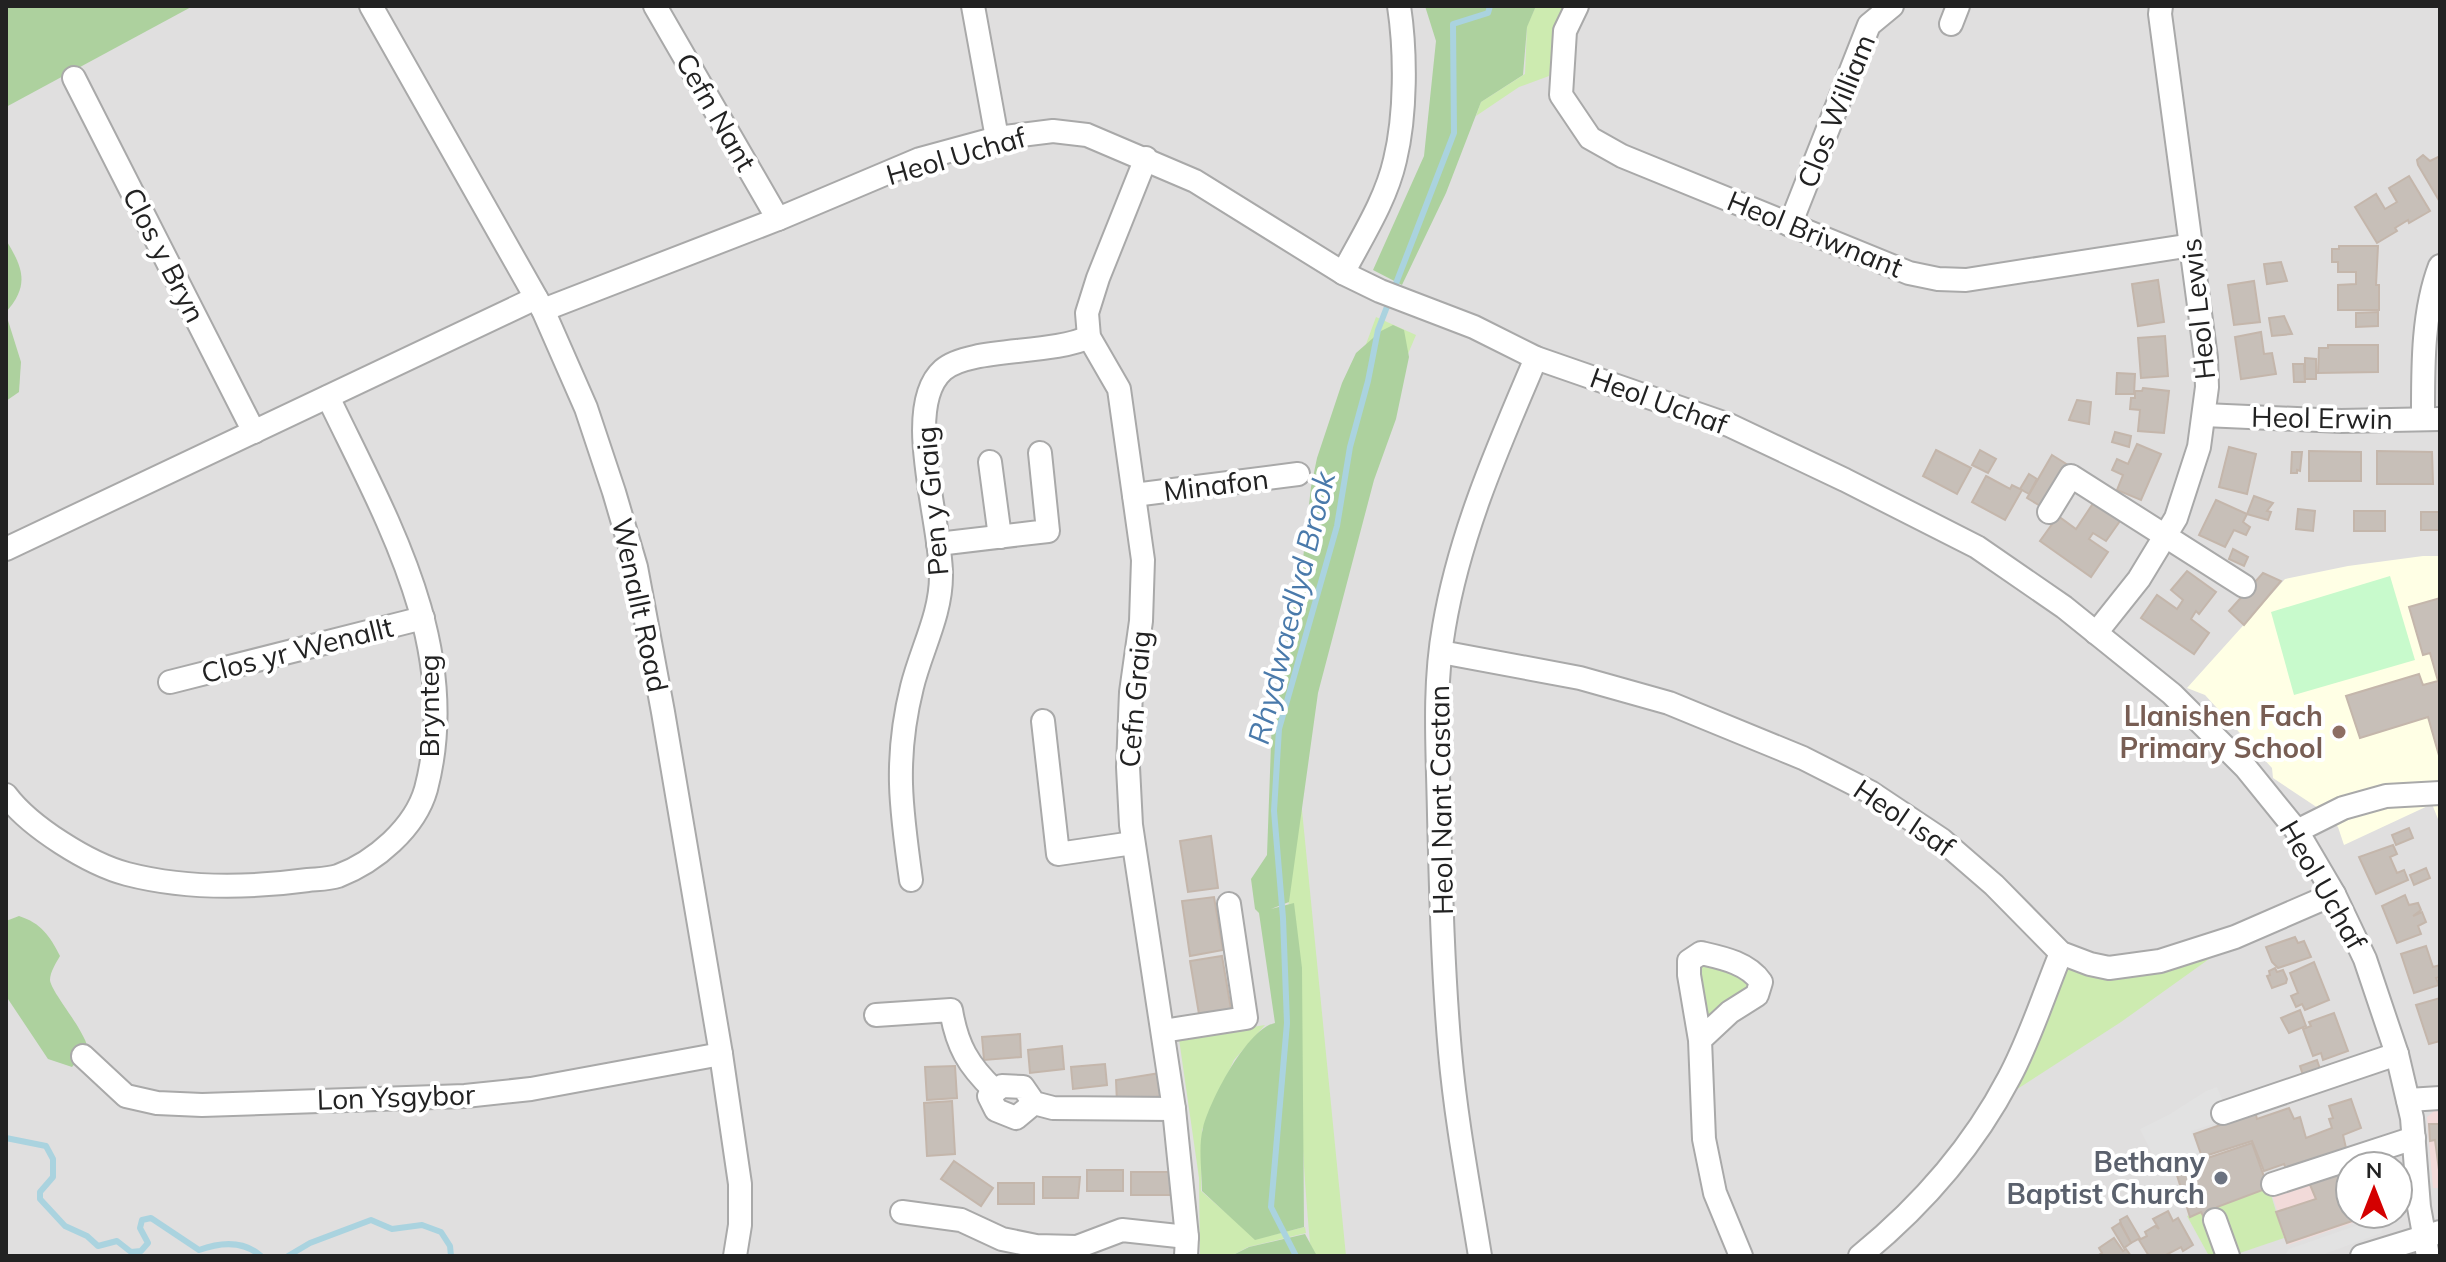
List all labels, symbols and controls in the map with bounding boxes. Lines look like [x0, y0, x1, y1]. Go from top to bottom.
street label: Clos William [1789, 29, 1882, 193]
street label: Cefn Nant [669, 46, 764, 177]
street label: Heol Uchaf [882, 119, 1030, 192]
street label: Clos y Bryn [116, 182, 213, 328]
street label: Heol Briwnant [1722, 182, 1908, 285]
street label: Heol Lewis [2173, 237, 2222, 381]
street label: Heol Uchaf [1586, 360, 1733, 442]
street label: Heol Erwin [2251, 399, 2393, 436]
street label: Pen y Graig [908, 425, 955, 577]
street label: Minafon [1162, 461, 1270, 508]
water label: Rhydwaedlyd Brook [1239, 466, 1344, 748]
street label: Wenallt Road [605, 515, 676, 695]
street label: Clos yr Wenallt [197, 609, 397, 690]
street label: Cefn Graig [1111, 629, 1158, 769]
street label: Brynteg [411, 654, 446, 758]
street label: Heol Nant Castan [1421, 685, 1460, 915]
place label: Llanishen Fach Primary School [2120, 698, 2323, 765]
marker: Llanishen Fach Primary School [2330, 723, 2348, 741]
street label: Heol Isaf [1847, 771, 1962, 864]
street label: Heol Uchaf [2272, 814, 2375, 956]
street label: Lon Ysgybor [316, 1076, 477, 1117]
place label: Bethany Baptist Church [2006, 1144, 2206, 1211]
north arrow [2334, 1150, 2414, 1230]
text: N [2366, 1156, 2382, 1184]
marker: Bethany Baptist Church [2212, 1169, 2230, 1187]

